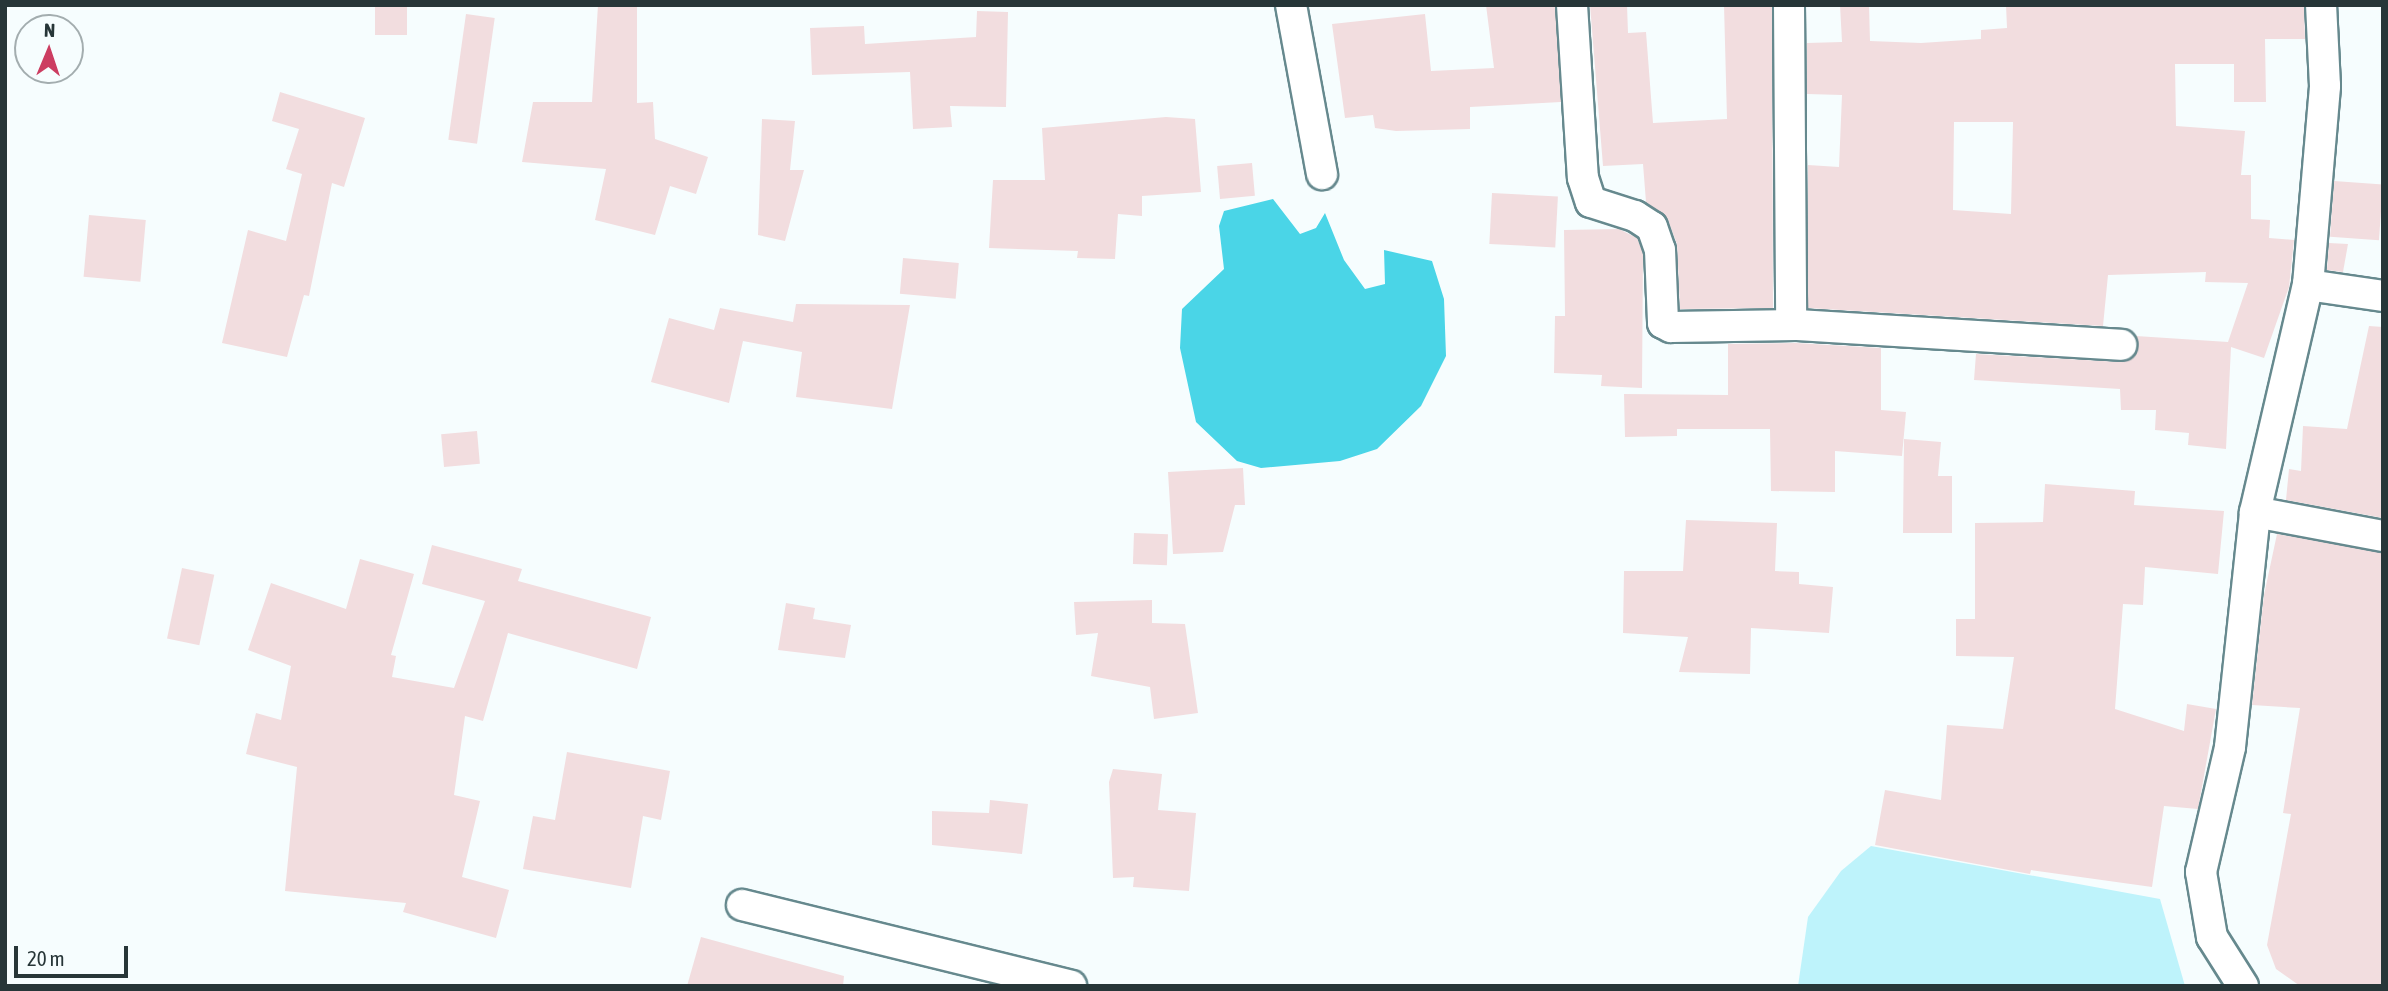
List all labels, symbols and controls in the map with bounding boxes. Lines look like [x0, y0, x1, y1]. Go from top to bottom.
north arrow [14, 14, 84, 84]
text: N [44, 19, 56, 41]
scale bar [18, 932, 131, 976]
text: 20 m [27, 946, 65, 970]

